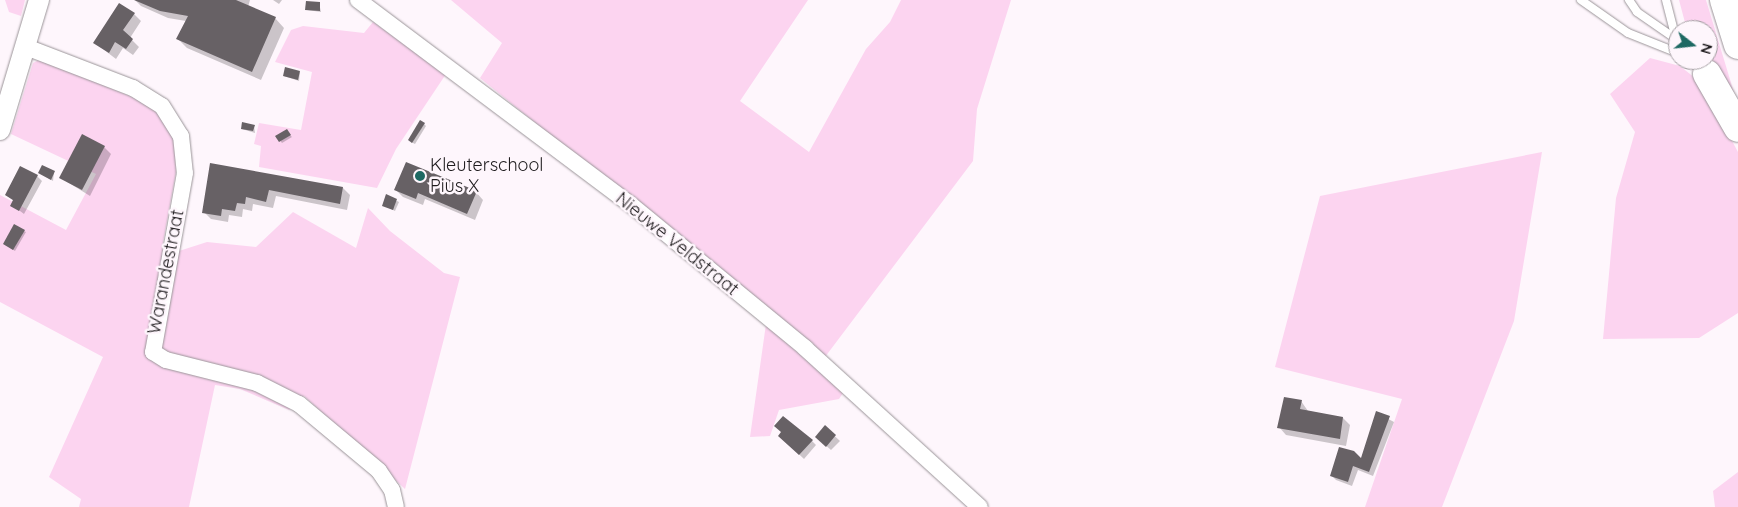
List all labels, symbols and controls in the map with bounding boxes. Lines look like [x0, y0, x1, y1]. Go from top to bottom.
north arrow [1668, 20, 1718, 70]
text: N [1696, 41, 1717, 56]
place label: Kleuterschool Pius X [430, 155, 544, 198]
marker: Kleuterschool Pius X [414, 170, 426, 182]
street label: Nieuwe Veldstraat [611, 188, 743, 300]
street label: Warandestraat [143, 208, 189, 336]

